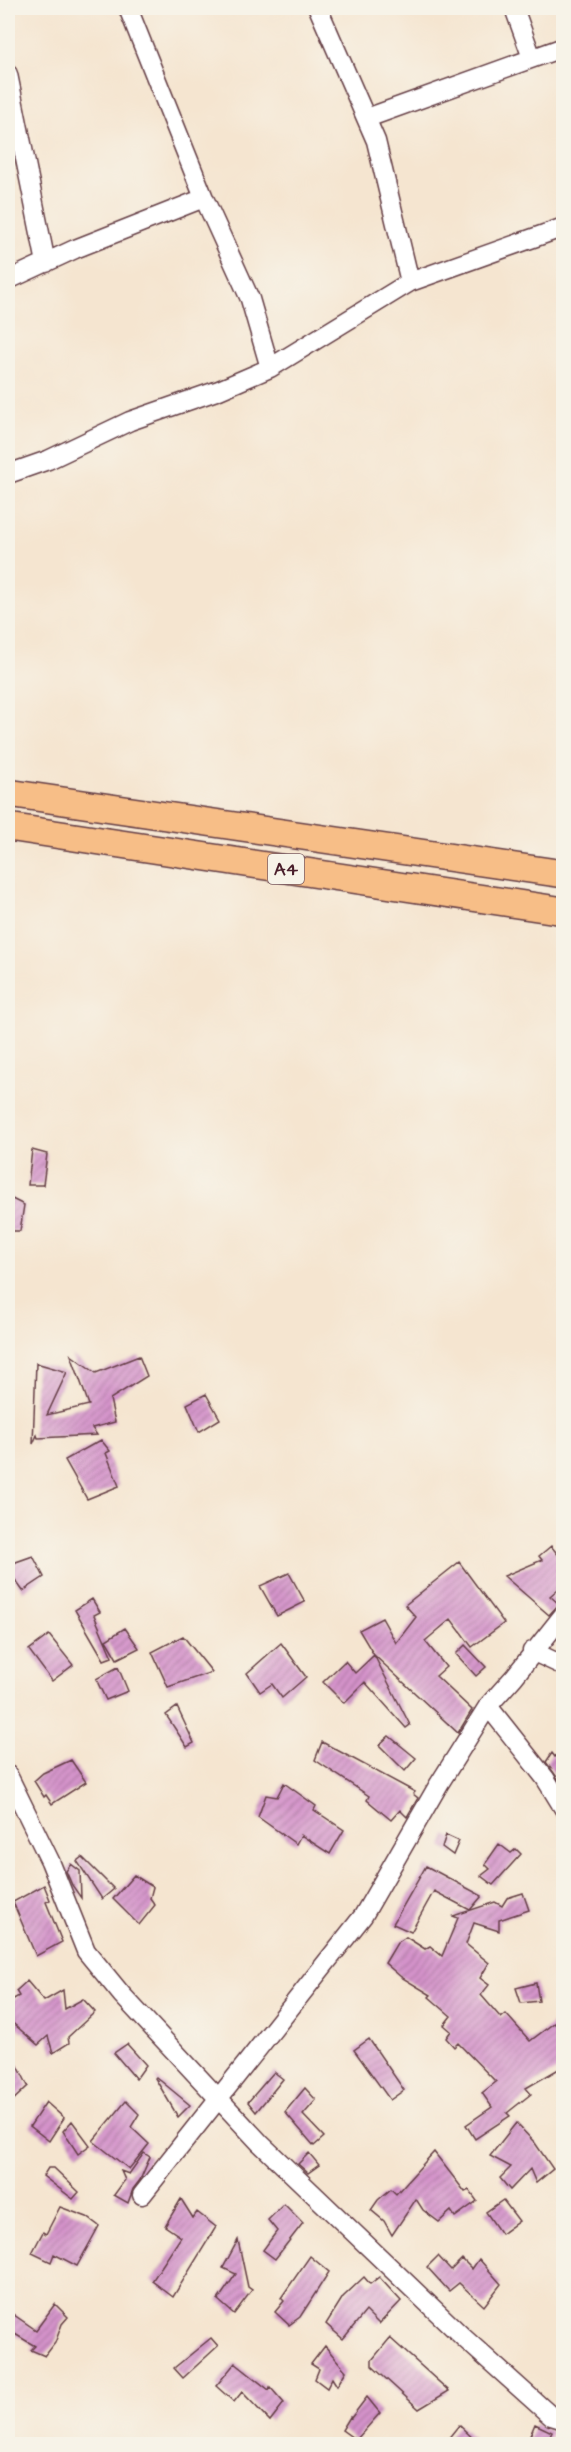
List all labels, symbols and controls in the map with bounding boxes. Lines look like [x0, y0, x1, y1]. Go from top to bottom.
road number: A4 [268, 854, 304, 884]

